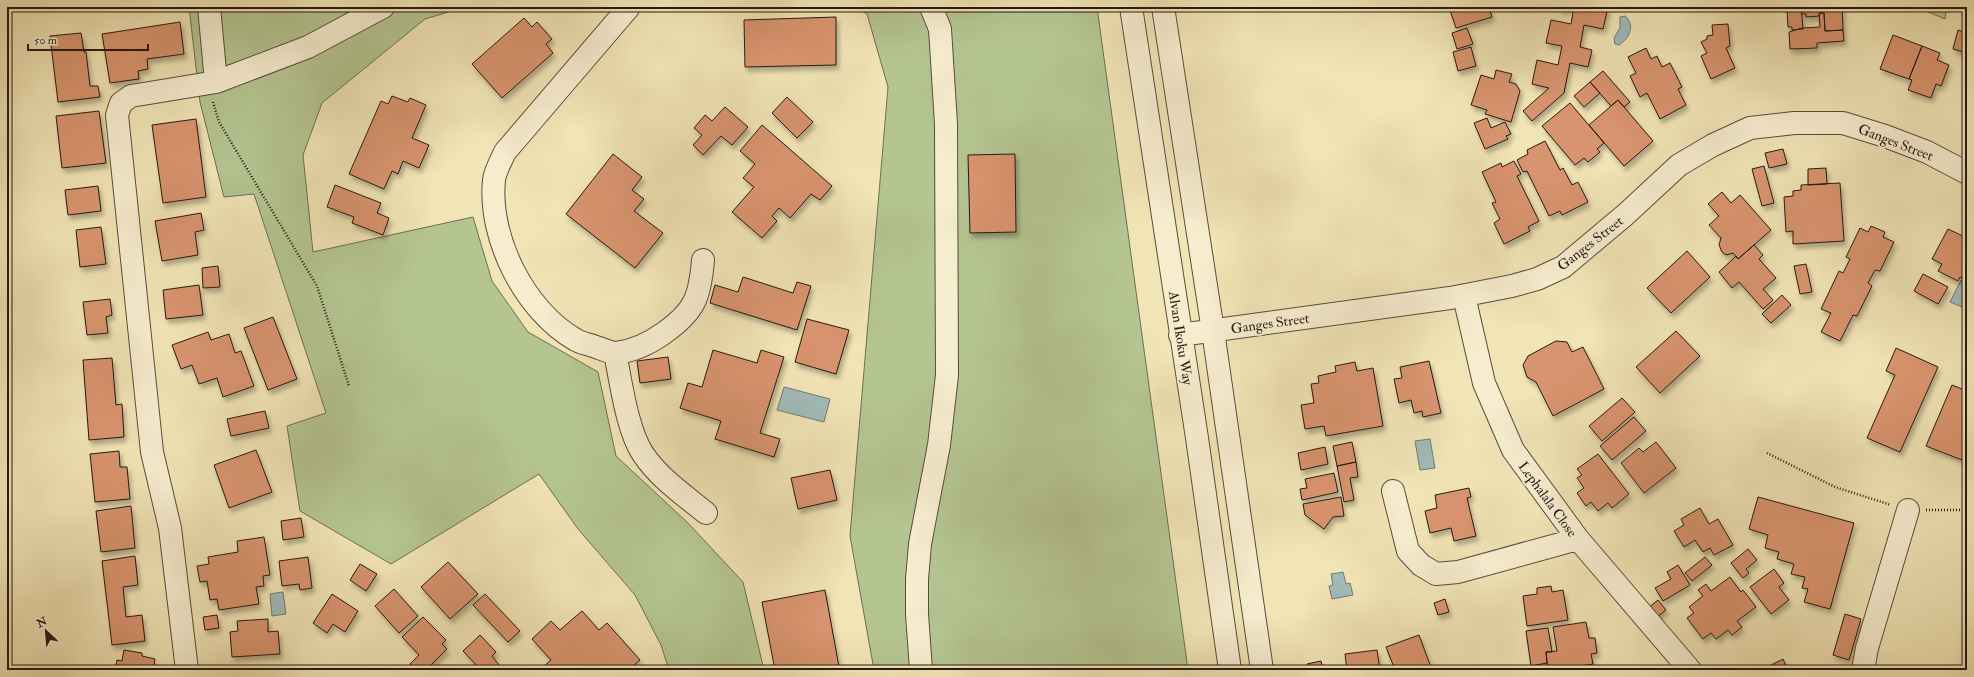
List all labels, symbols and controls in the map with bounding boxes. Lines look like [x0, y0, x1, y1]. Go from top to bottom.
scale bar [28, 26, 148, 52]
text: 50 m [34, 33, 58, 48]
street label: Ganges Street [1856, 120, 1936, 165]
street label: Ganges Street [1554, 212, 1627, 274]
street label: Alvan Ikoku Way [1164, 289, 1196, 387]
street label: Ganges Street [1230, 310, 1311, 337]
street label: Lephalala Close [1514, 458, 1581, 541]
north arrow [26, 611, 66, 651]
text: N [34, 614, 50, 631]

